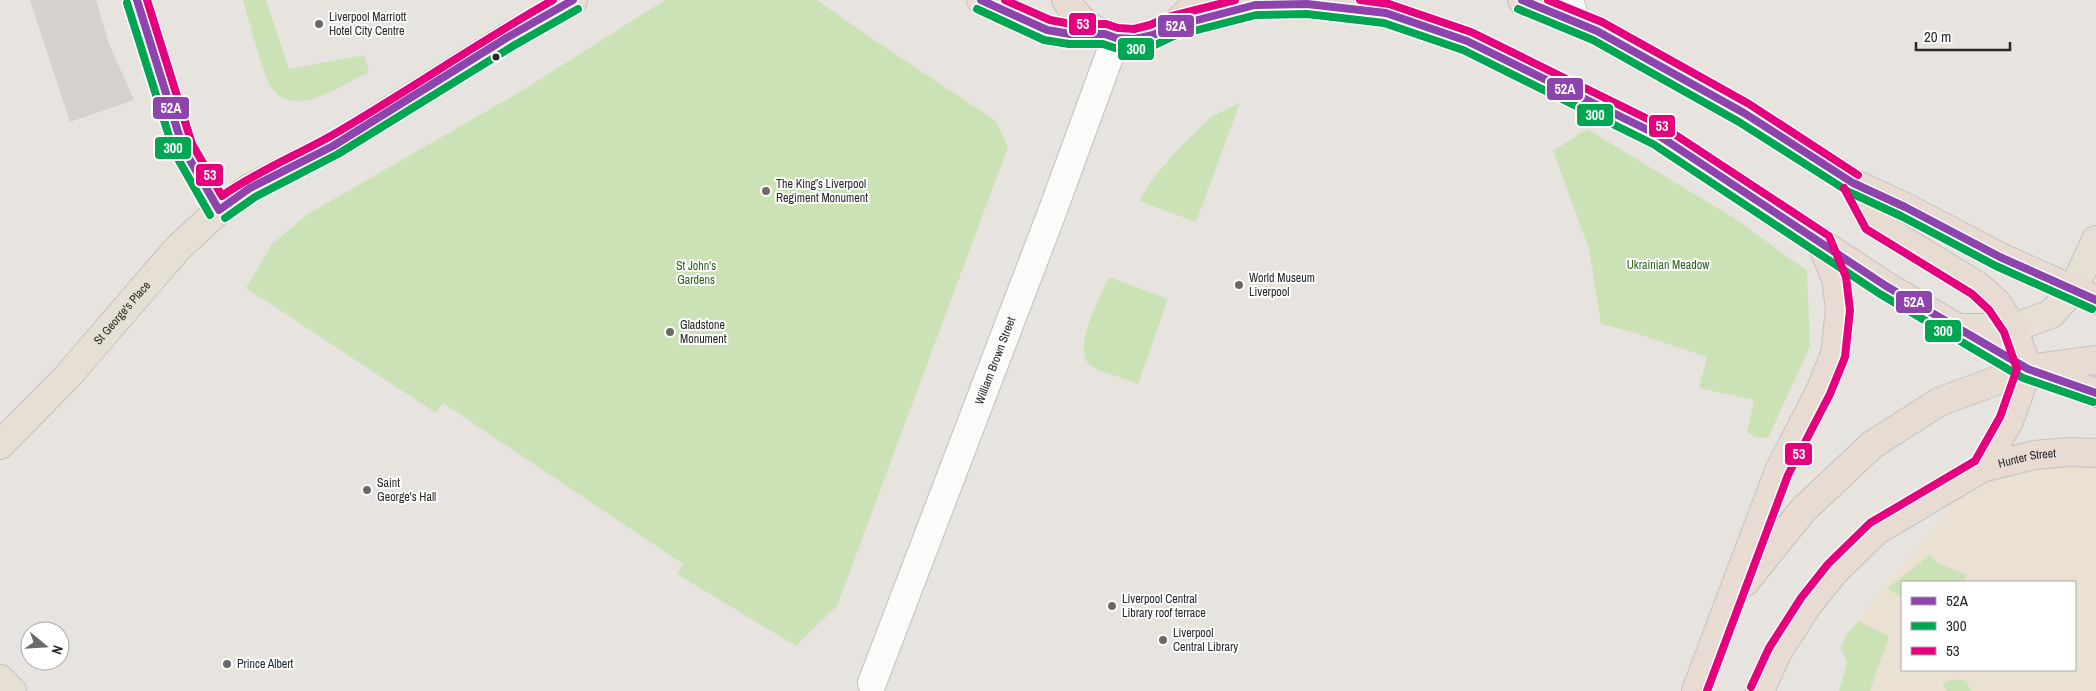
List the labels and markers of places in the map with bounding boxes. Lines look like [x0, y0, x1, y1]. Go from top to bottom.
place label: Liverpool Marriott Hotel City Centre [329, 9, 406, 39]
marker: Liverpool Marriott Hotel City Centre [313, 18, 325, 30]
unlabelled marker [491, 52, 501, 62]
place label: The King’s Liverpool Regiment Monument [776, 176, 868, 206]
marker: The King’s Liverpool Regiment Monument [760, 185, 772, 197]
place label: World Museum Liverpool [1249, 270, 1315, 300]
marker: World Museum Liverpool [1233, 279, 1245, 291]
place label: Gladstone Monument [680, 317, 727, 347]
marker: Gladstone Monument [664, 326, 676, 338]
place label: Saint George's Hall [377, 475, 436, 505]
marker: Saint George's Hall [361, 484, 373, 496]
place label: Liverpool Central Library roof terrace [1122, 591, 1206, 621]
marker: Liverpool Central Library roof terrace [1106, 600, 1118, 612]
place label: Liverpool Central Library [1173, 625, 1238, 655]
marker: Liverpool Central Library [1157, 634, 1169, 646]
place label: Prince Albert [237, 656, 294, 672]
marker: Prince Albert [221, 658, 233, 670]

